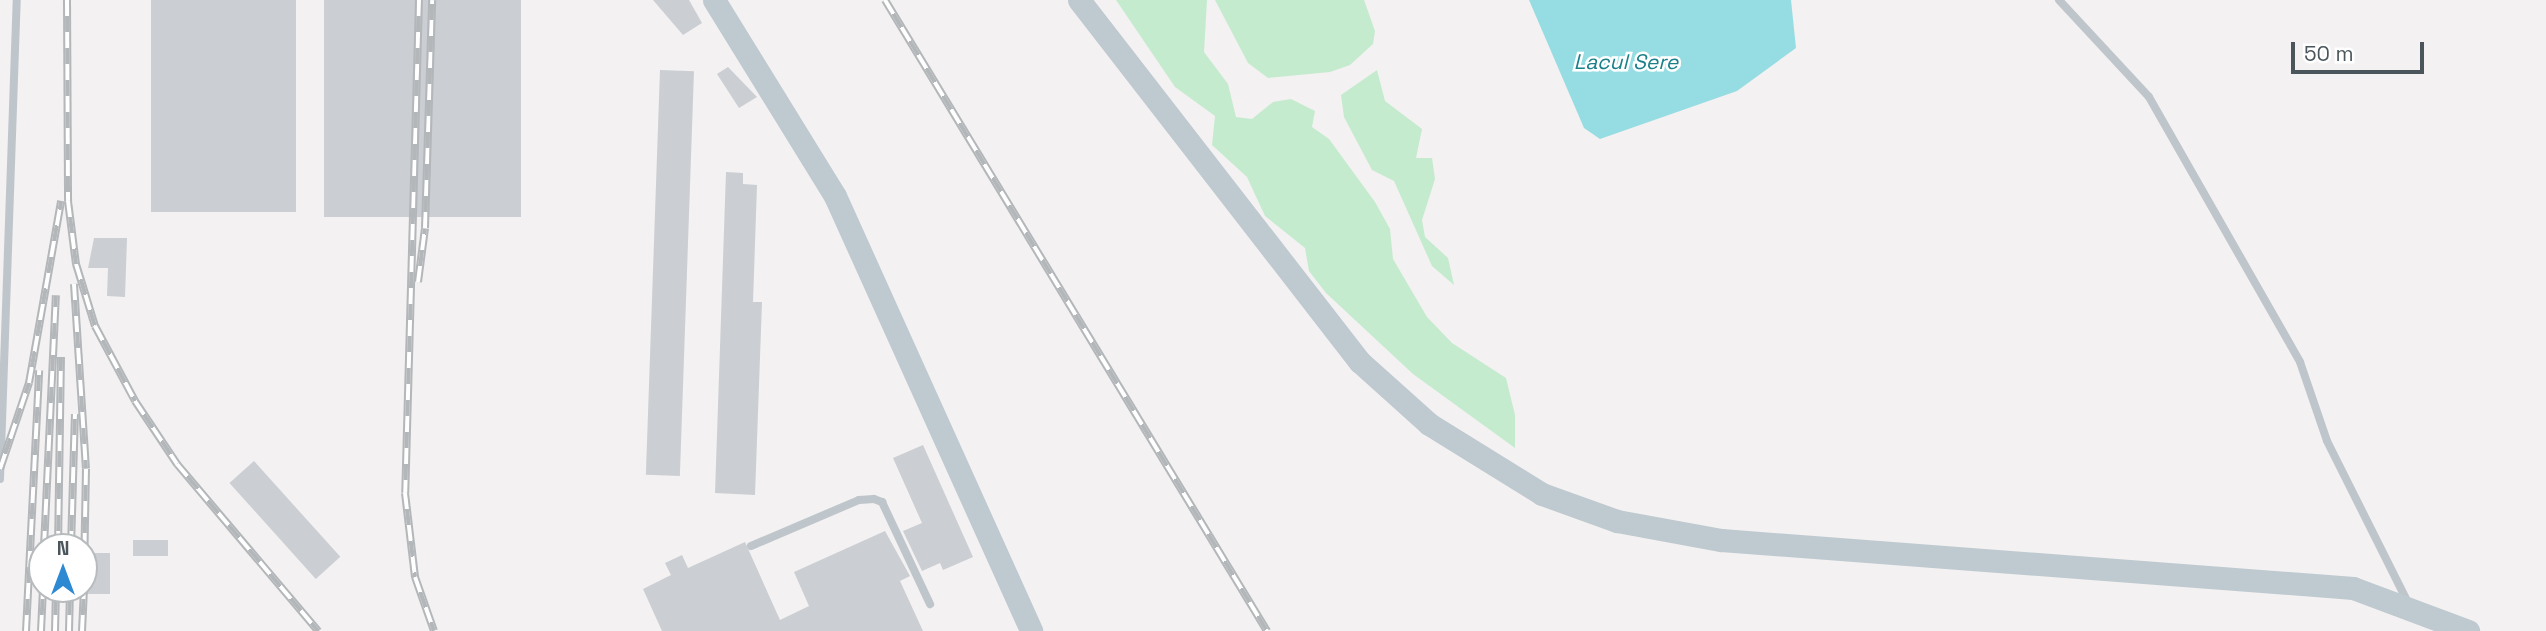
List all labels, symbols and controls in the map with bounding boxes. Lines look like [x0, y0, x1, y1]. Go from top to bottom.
scale bar [2294, 28, 2427, 72]
text: 50 m [2304, 40, 2354, 67]
water label: Lacul Sere [1574, 49, 1678, 75]
north arrow [28, 533, 98, 603]
text: N [57, 536, 69, 561]

